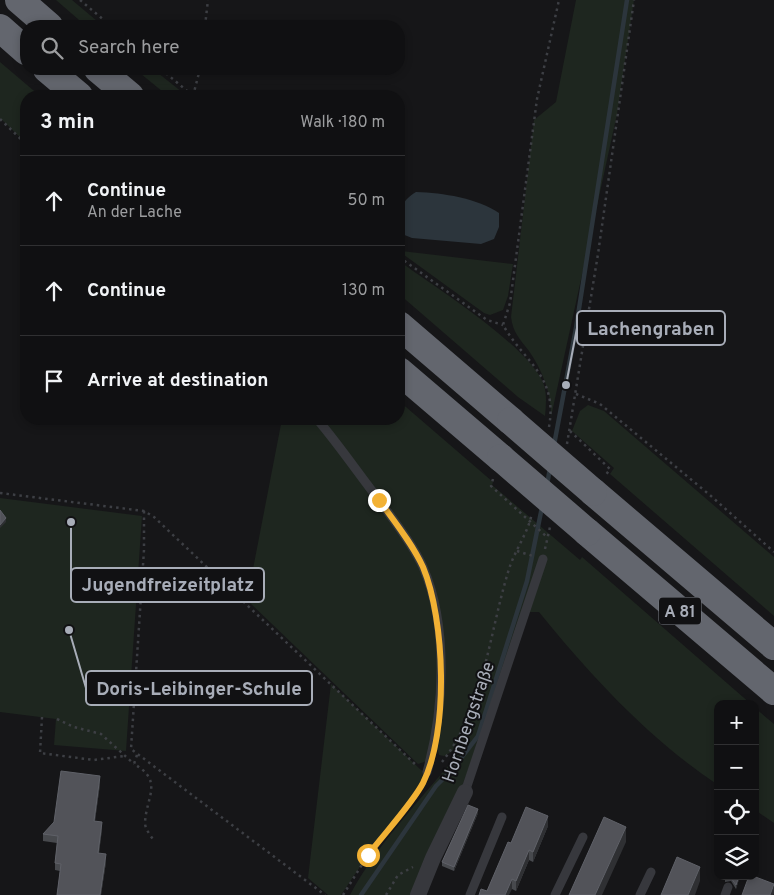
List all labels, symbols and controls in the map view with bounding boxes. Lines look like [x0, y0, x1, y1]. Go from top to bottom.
search box [20, 20, 405, 75]
icon: search [38, 34, 66, 62]
text: Search here [78, 36, 180, 60]
text: 3 min [40, 109, 95, 136]
text: Walk · 180 m [300, 113, 385, 133]
text: Continue [87, 179, 166, 203]
icon: ahead [40, 187, 68, 215]
text: 50 m [348, 191, 385, 211]
text: An der Lache [87, 203, 182, 223]
icon: ahead [40, 277, 68, 305]
text: Continue [87, 279, 166, 303]
text: 130 m [342, 281, 385, 301]
callout: Lachengraben [577, 311, 725, 345]
text: Lachengraben [587, 318, 715, 342]
icon: arrive [40, 367, 68, 395]
text: Arrive at destination [87, 369, 268, 393]
route end [368, 489, 391, 512]
callout: Jugendfreizeitplatz [71, 568, 264, 602]
text: Jugendfreizeitplatz [82, 574, 254, 598]
road number: A 81 [659, 598, 701, 624]
street label: Hornbergstraße [438, 659, 501, 786]
callout: Doris-Leibinger-Schule [86, 671, 312, 705]
text: Doris-Leibinger-Schule [96, 678, 302, 702]
map controls [714, 700, 759, 880]
button: + [714, 700, 759, 745]
button: − [714, 745, 759, 790]
button: locate [714, 790, 759, 835]
button: layers [714, 835, 759, 880]
route start [357, 844, 380, 867]

